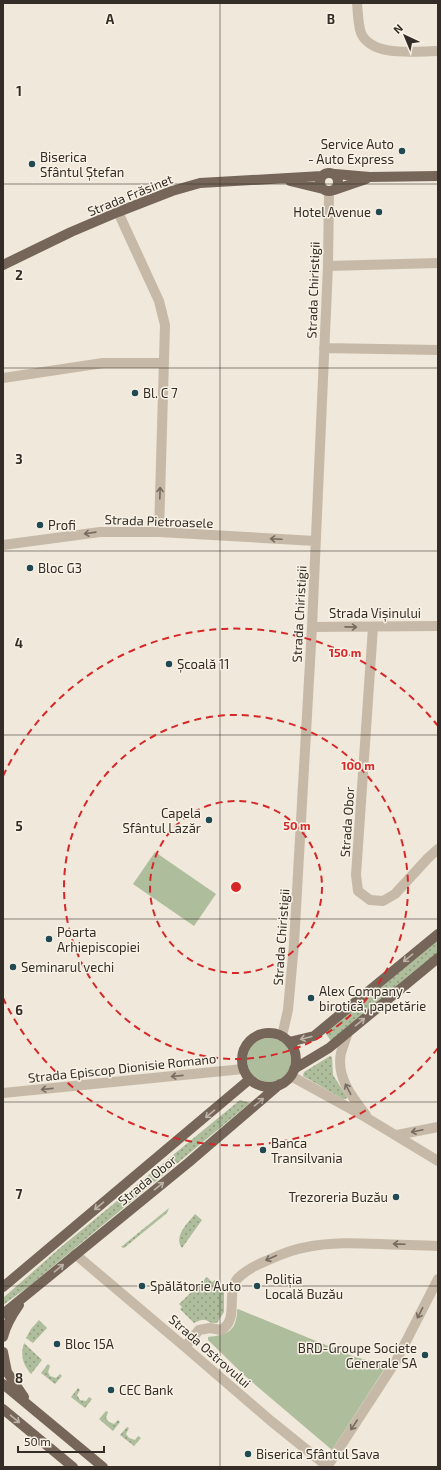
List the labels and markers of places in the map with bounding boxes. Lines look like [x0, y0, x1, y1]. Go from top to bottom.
place label: Service Auto - Auto Express [308, 136, 394, 167]
marker: Service Auto - Auto Express [397, 146, 407, 156]
place label: Biserica Sfântul Ștefan [40, 149, 124, 181]
marker: Biserica Sfântul Ștefan [27, 159, 37, 169]
place label: Hotel Avenue [293, 204, 371, 220]
marker: Hotel Avenue [374, 207, 384, 217]
place label: Bl. C 7 [143, 385, 178, 401]
marker: Bl. C 7 [130, 388, 140, 398]
place label: Profi [48, 517, 76, 533]
marker: Profi [35, 520, 45, 530]
place label: Bloc G3 [38, 560, 82, 576]
marker: Bloc G3 [25, 563, 35, 573]
place label: Școală 11 [177, 656, 229, 673]
marker: Școală 11 [164, 659, 174, 669]
place label: Capela Sfântul Lazăr [123, 805, 201, 836]
marker: Capela Sfântul Lazăr [204, 815, 214, 825]
centre of rings [229, 880, 243, 894]
place label: Poarta Arhiepiscopiei [57, 924, 140, 955]
marker: Poarta Arhiepiscopiei [44, 934, 54, 944]
place label: Seminarul vechi [21, 959, 114, 975]
marker: Seminarul vechi [8, 962, 18, 972]
place label: Alex Company - birotică, papetărie [319, 983, 426, 1014]
marker: Alex Company - birotică, papetărie [306, 993, 316, 1003]
place label: Banca Transilvania [271, 1135, 343, 1166]
marker: Banca Transilvania [258, 1145, 268, 1155]
place label: Trezoreria Buzău [288, 1189, 388, 1205]
marker: Trezoreria Buzău [391, 1192, 401, 1202]
place label: Poliția Locală Buzău [265, 1271, 343, 1302]
place label: Spălătorie Auto [150, 1278, 241, 1294]
marker: Spălătorie Auto [137, 1281, 147, 1291]
marker: Poliția Locală Buzău [252, 1281, 262, 1291]
place label: Bloc 15A [65, 1336, 114, 1352]
marker: Bloc 15A [52, 1339, 62, 1349]
place label: BRD-Groupe Societe Generale SA [298, 1340, 417, 1371]
marker: BRD-Groupe Societe Generale SA [420, 1350, 430, 1360]
place label: CEC Bank [119, 1382, 174, 1398]
marker: CEC Bank [106, 1385, 116, 1395]
place label: Biserica Sfântul Sava [256, 1446, 380, 1462]
marker: Biserica Sfântul Sava [243, 1449, 253, 1459]

